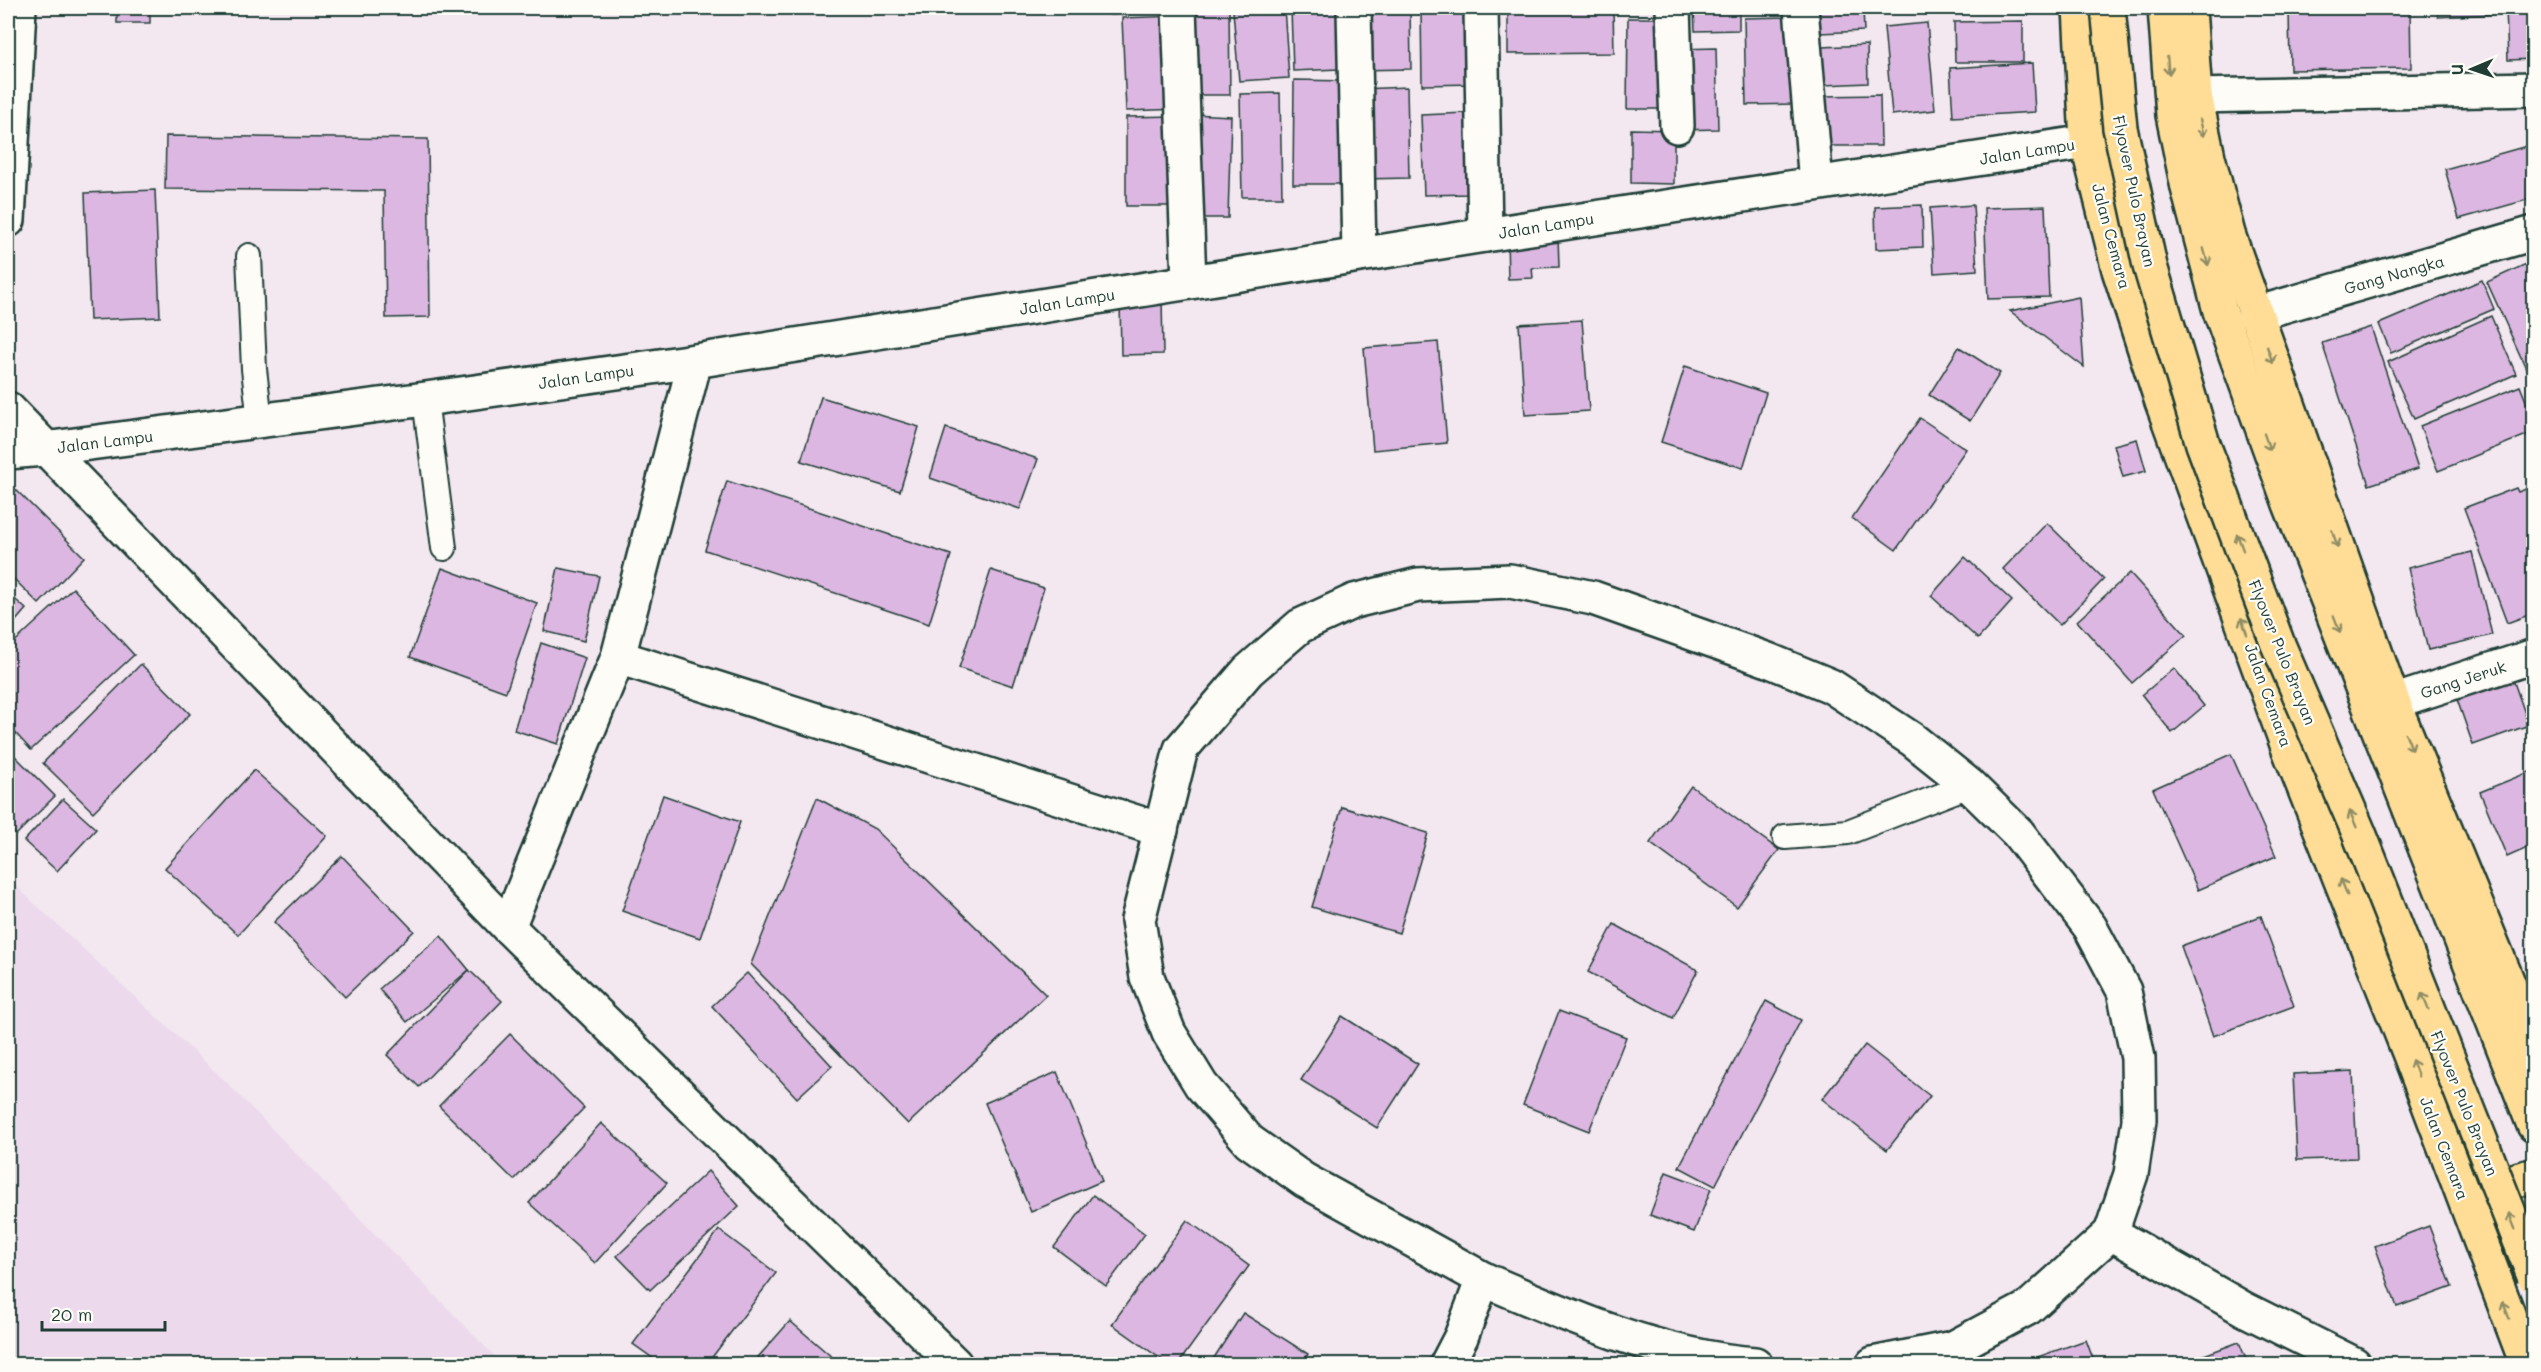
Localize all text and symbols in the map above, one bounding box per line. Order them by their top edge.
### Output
north arrow [2442,39,2502,99]
one-way arrow [2163,55,2174,75]
text: U [2446,64,2467,76]
street label: Flyover Pulo Brayan [2109,113,2161,269]
one-way arrow [2197,118,2208,137]
street label: Jalan Lampu [1978,133,2076,169]
street label: Jalan Cemara [2088,181,2136,291]
street label: Jalan Lampu [1497,207,1595,243]
one-way arrow [2200,247,2212,266]
street label: Gang Nangka [2341,250,2447,298]
street label: Jalan Lampu [1018,283,1116,319]
one-way arrow [2265,345,2276,364]
street label: Jalan Lampu [537,359,635,393]
street label: Jalan Lampu [56,425,154,457]
one-way arrow [2263,432,2274,450]
one-way arrow [2330,529,2341,548]
one-way arrow [2233,533,2244,552]
street label: Flyover Pulo Brayan [2244,576,2322,728]
one-way arrow [2332,614,2343,633]
one-way arrow [2238,617,2249,636]
street label: Jalan Cemara [2241,640,2297,750]
street label: Gang Jeruk [2417,655,2509,703]
one-way arrow [2404,732,2415,750]
one-way arrow [2347,811,2358,829]
one-way arrow [2338,878,2349,897]
one-way arrow [2419,992,2430,1010]
street label: Flyover Pulo Brayan [2426,1027,2504,1179]
one-way arrow [2409,1059,2420,1078]
street label: Jalan Cemara [2416,1093,2474,1203]
one-way arrow [2506,1212,2517,1231]
scale bar [42,1294,165,1332]
one-way arrow [2500,1301,2511,1320]
text: 20 m [51,1302,92,1326]

